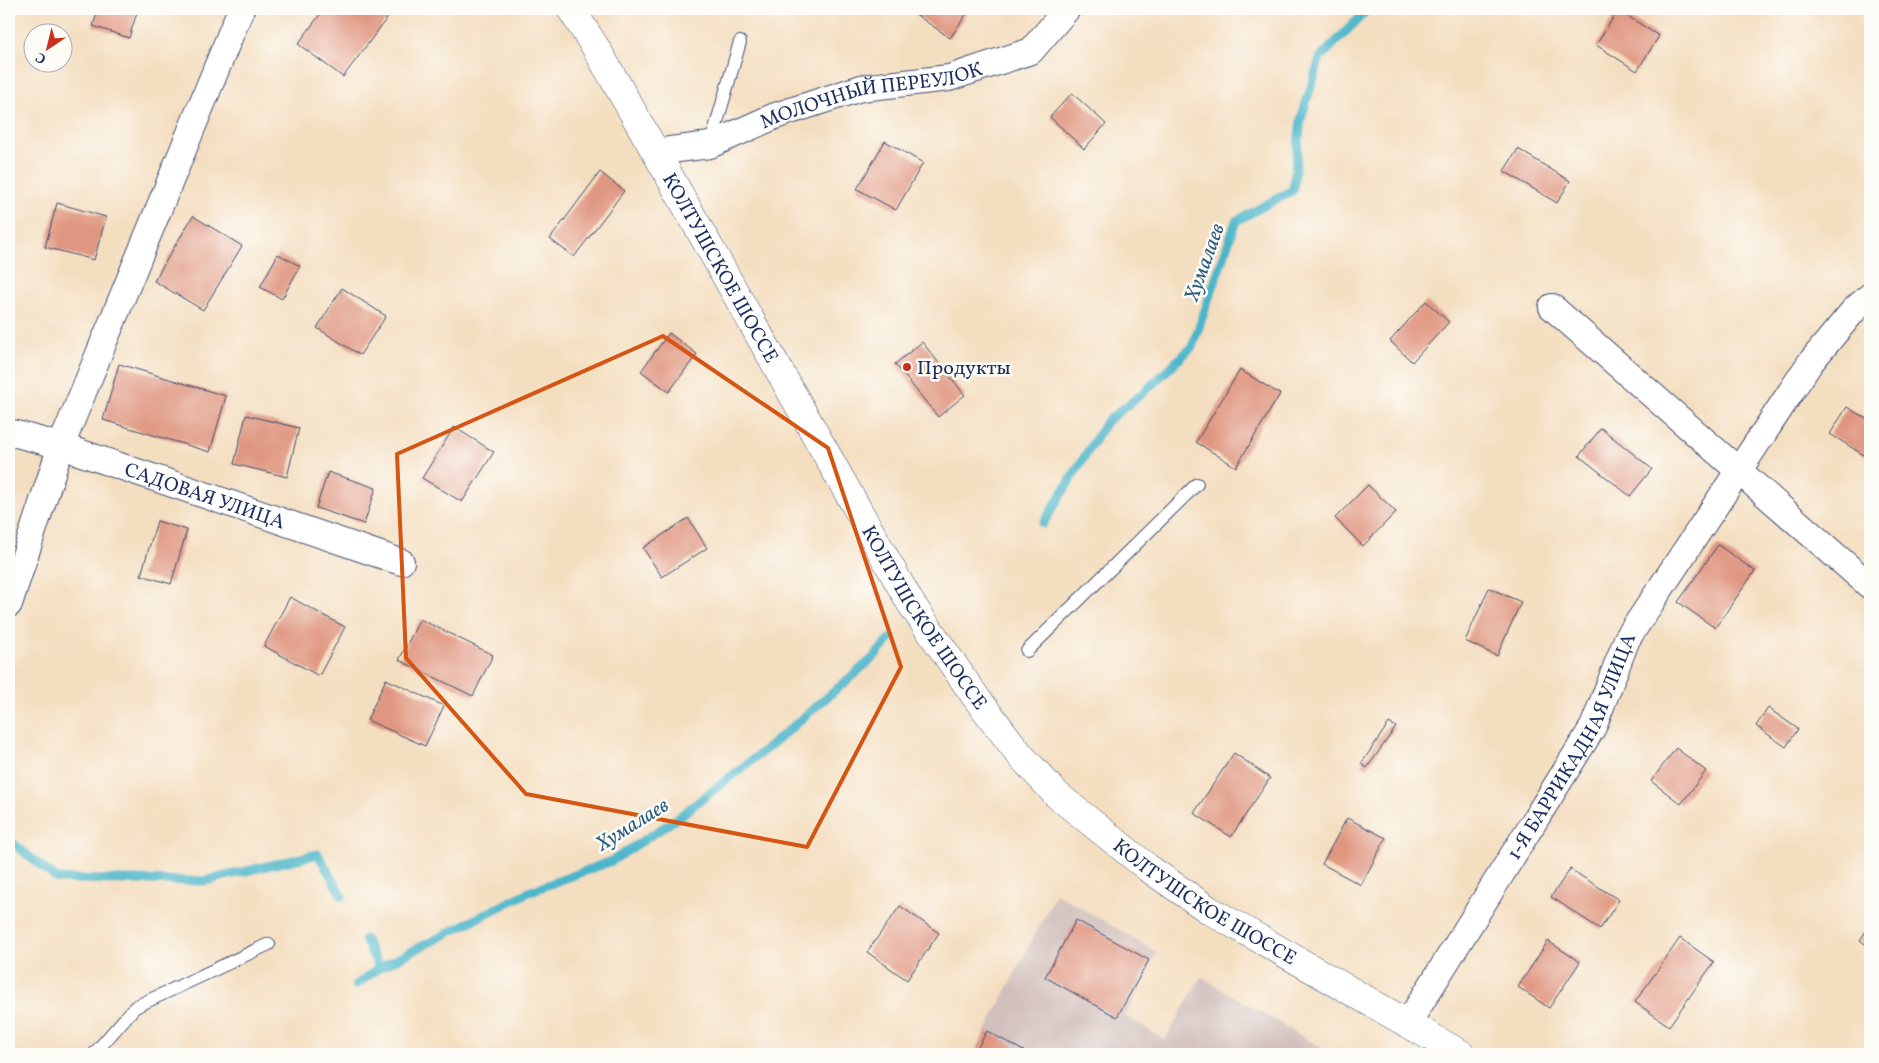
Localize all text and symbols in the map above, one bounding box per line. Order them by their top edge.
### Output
north arrow [22,22,72,72]
text: С [32,47,51,68]
street label: МОЛОЧНЫЙ ПЕРЕУЛОК [756,56,987,137]
street label: КОЛТУШСКОЕ ШОССЕ [654,168,784,369]
water label: Хумалаев [1178,219,1233,307]
place label: Продукты [917,355,1011,383]
marker: Продукты [901,361,913,373]
street label: САДОВАЯ УЛИЦА [120,457,288,537]
street label: КОЛТУШСКОЕ ШОССЕ [854,521,993,717]
street label: 1-Я БАРРИКАДНАЯ УЛИЦА [1501,629,1644,866]
water label: Хумалаев [590,791,675,860]
street label: КОЛТУШСКОЕ ШОССЕ [1106,833,1301,973]

